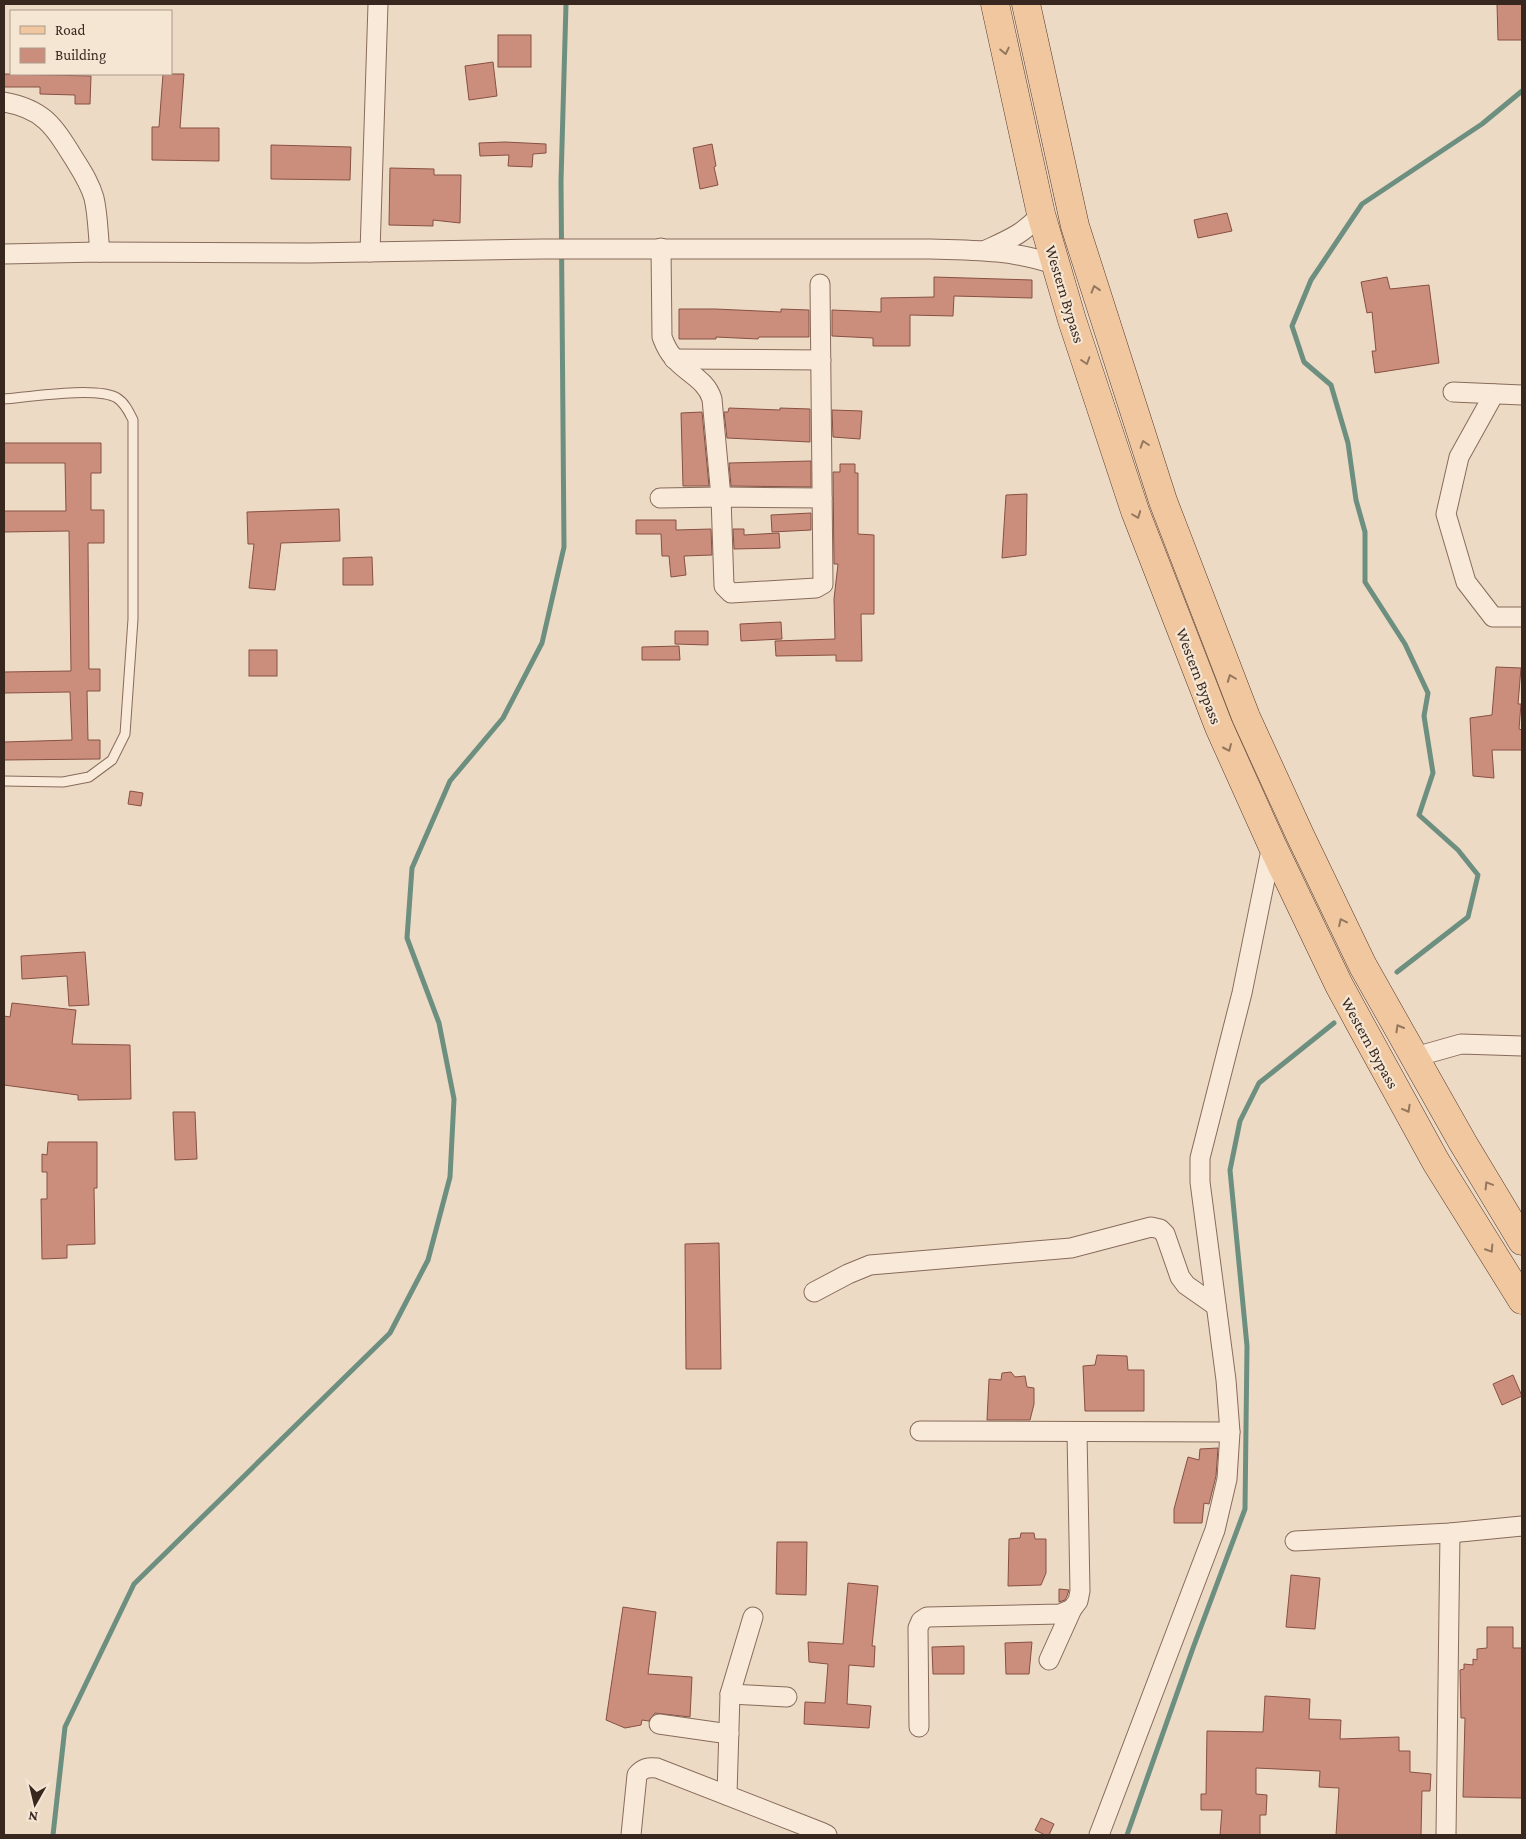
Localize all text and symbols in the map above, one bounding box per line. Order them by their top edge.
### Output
legend [10,10,172,75]
text: Road [55,22,86,38]
text: Building [55,47,106,64]
one-way arrow [999,47,1010,56]
street label: Western Bypass [1041,243,1088,345]
one-way arrow [1090,285,1100,294]
one-way arrow [1080,356,1090,364]
one-way arrow [1140,440,1150,448]
one-way arrow [1131,510,1141,519]
street label: Western Bypass [1172,626,1225,727]
one-way arrow [1227,674,1237,683]
one-way arrow [1222,743,1233,752]
one-way arrow [1338,918,1348,927]
street label: Western Bypass [1337,995,1402,1092]
one-way arrow [1395,1025,1405,1034]
one-way arrow [1400,1104,1410,1113]
one-way arrow [1485,1181,1495,1190]
one-way arrow [1483,1243,1493,1252]
north arrow [10,1779,60,1829]
text: N [27,1808,39,1825]

